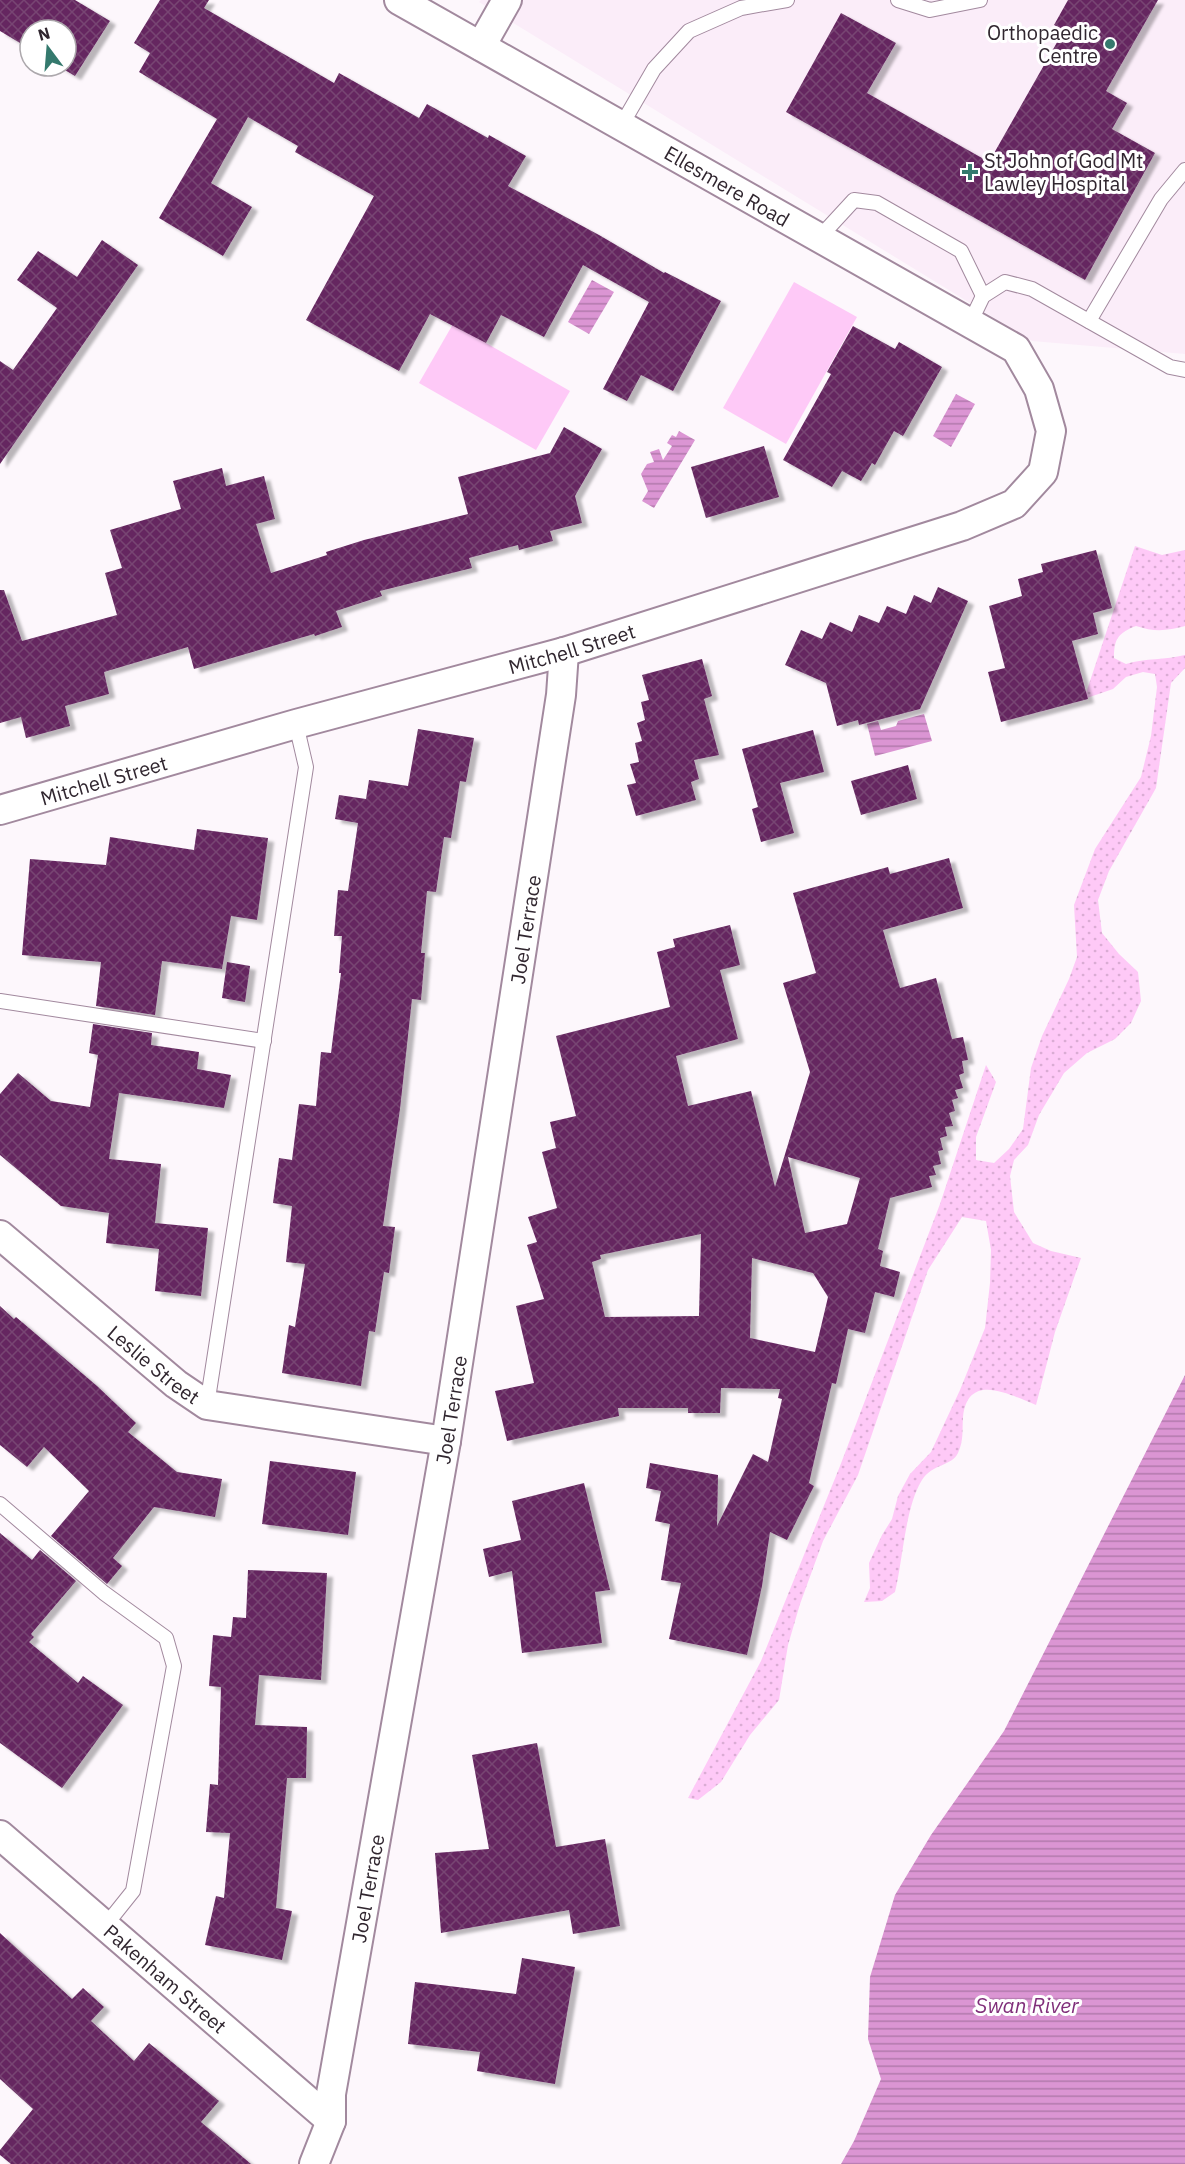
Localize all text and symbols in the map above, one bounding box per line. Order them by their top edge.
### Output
north arrow [18,18,78,78]
place label: Orthopaedic Centre [987,19,1098,69]
text: N [36,22,52,45]
marker: Orthopaedic Centre [1103,37,1117,51]
street label: Ellesmere Road [659,139,795,233]
place label: St John of God Mt Lawley Hospital [984,147,1143,197]
marker: St John of God Mt Lawley Hospital [961,163,979,181]
street label: Mitchell Street [505,617,638,680]
street label: Mitchell Street [37,749,170,811]
street label: Joel Terrace [503,873,547,986]
street label: Leslie Street [102,1319,205,1410]
street label: Joel Terrace [429,1353,473,1466]
street label: Joel Terrace [344,1832,390,1945]
street label: Pakenham Street [98,1918,233,2039]
water label: Swan River [975,1991,1080,2019]

